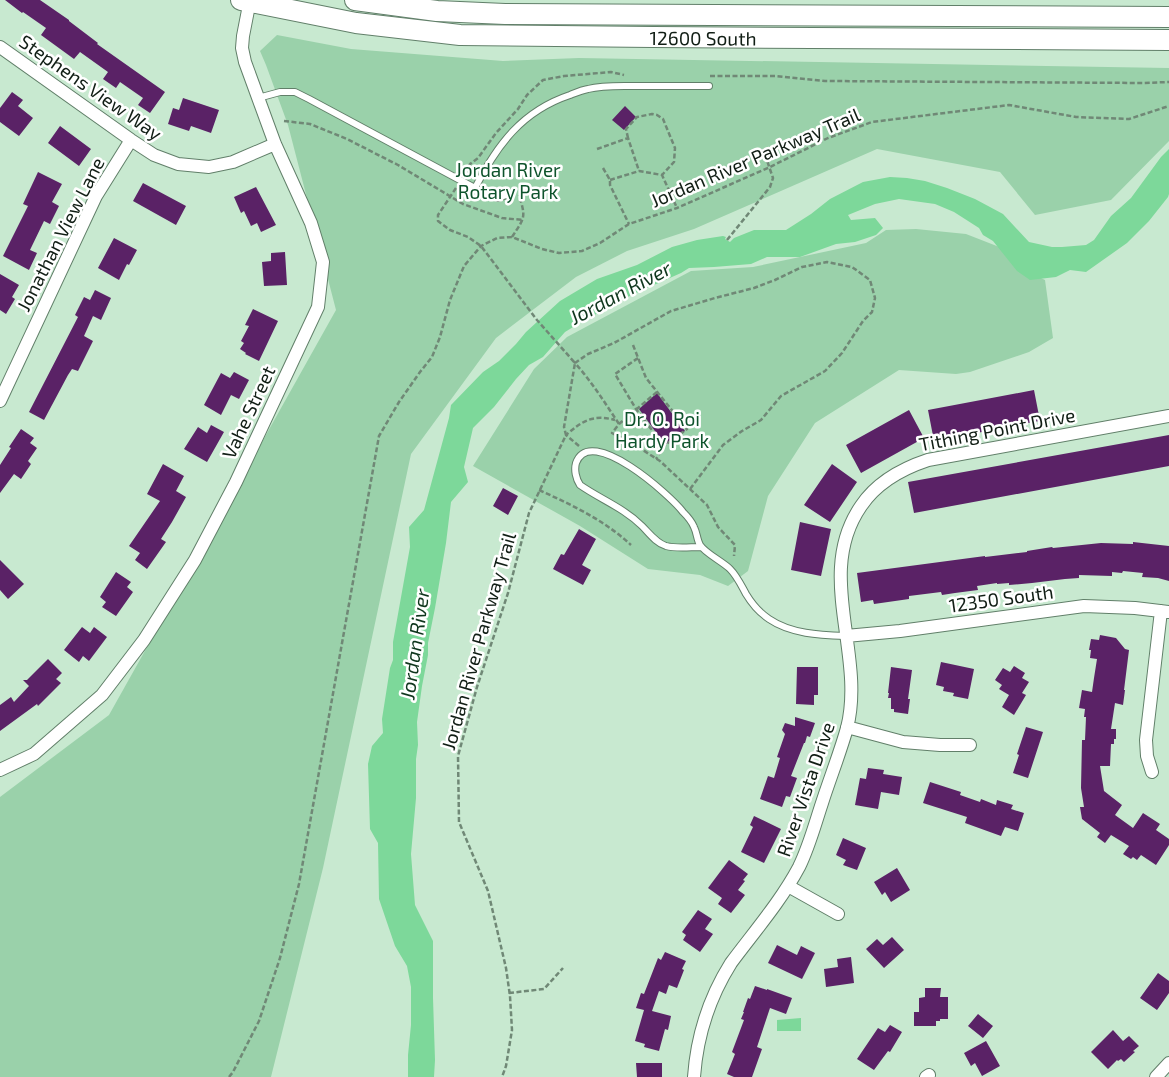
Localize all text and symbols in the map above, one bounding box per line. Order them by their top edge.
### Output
street label: 12600 South [649,25,757,49]
street label: Stephens View Way [15,29,167,145]
street label: Jordan River Parkway Trail [647,102,864,212]
street label: Jonathan View Lane [11,153,109,315]
park label: Jordan River Rotary Park [455,158,561,203]
water label: Jordan River [564,255,676,329]
street label: Vahe Street [216,362,280,462]
street label: Tithing Point Drive [917,403,1077,455]
park label: Dr. O. Roi Hardy Park [615,407,709,452]
street label: Jordan River Parkway Trail [436,529,520,752]
street label: 12350 South [947,579,1055,617]
water label: Jordan River [394,586,434,702]
street label: River Vista Drive [771,719,839,859]

